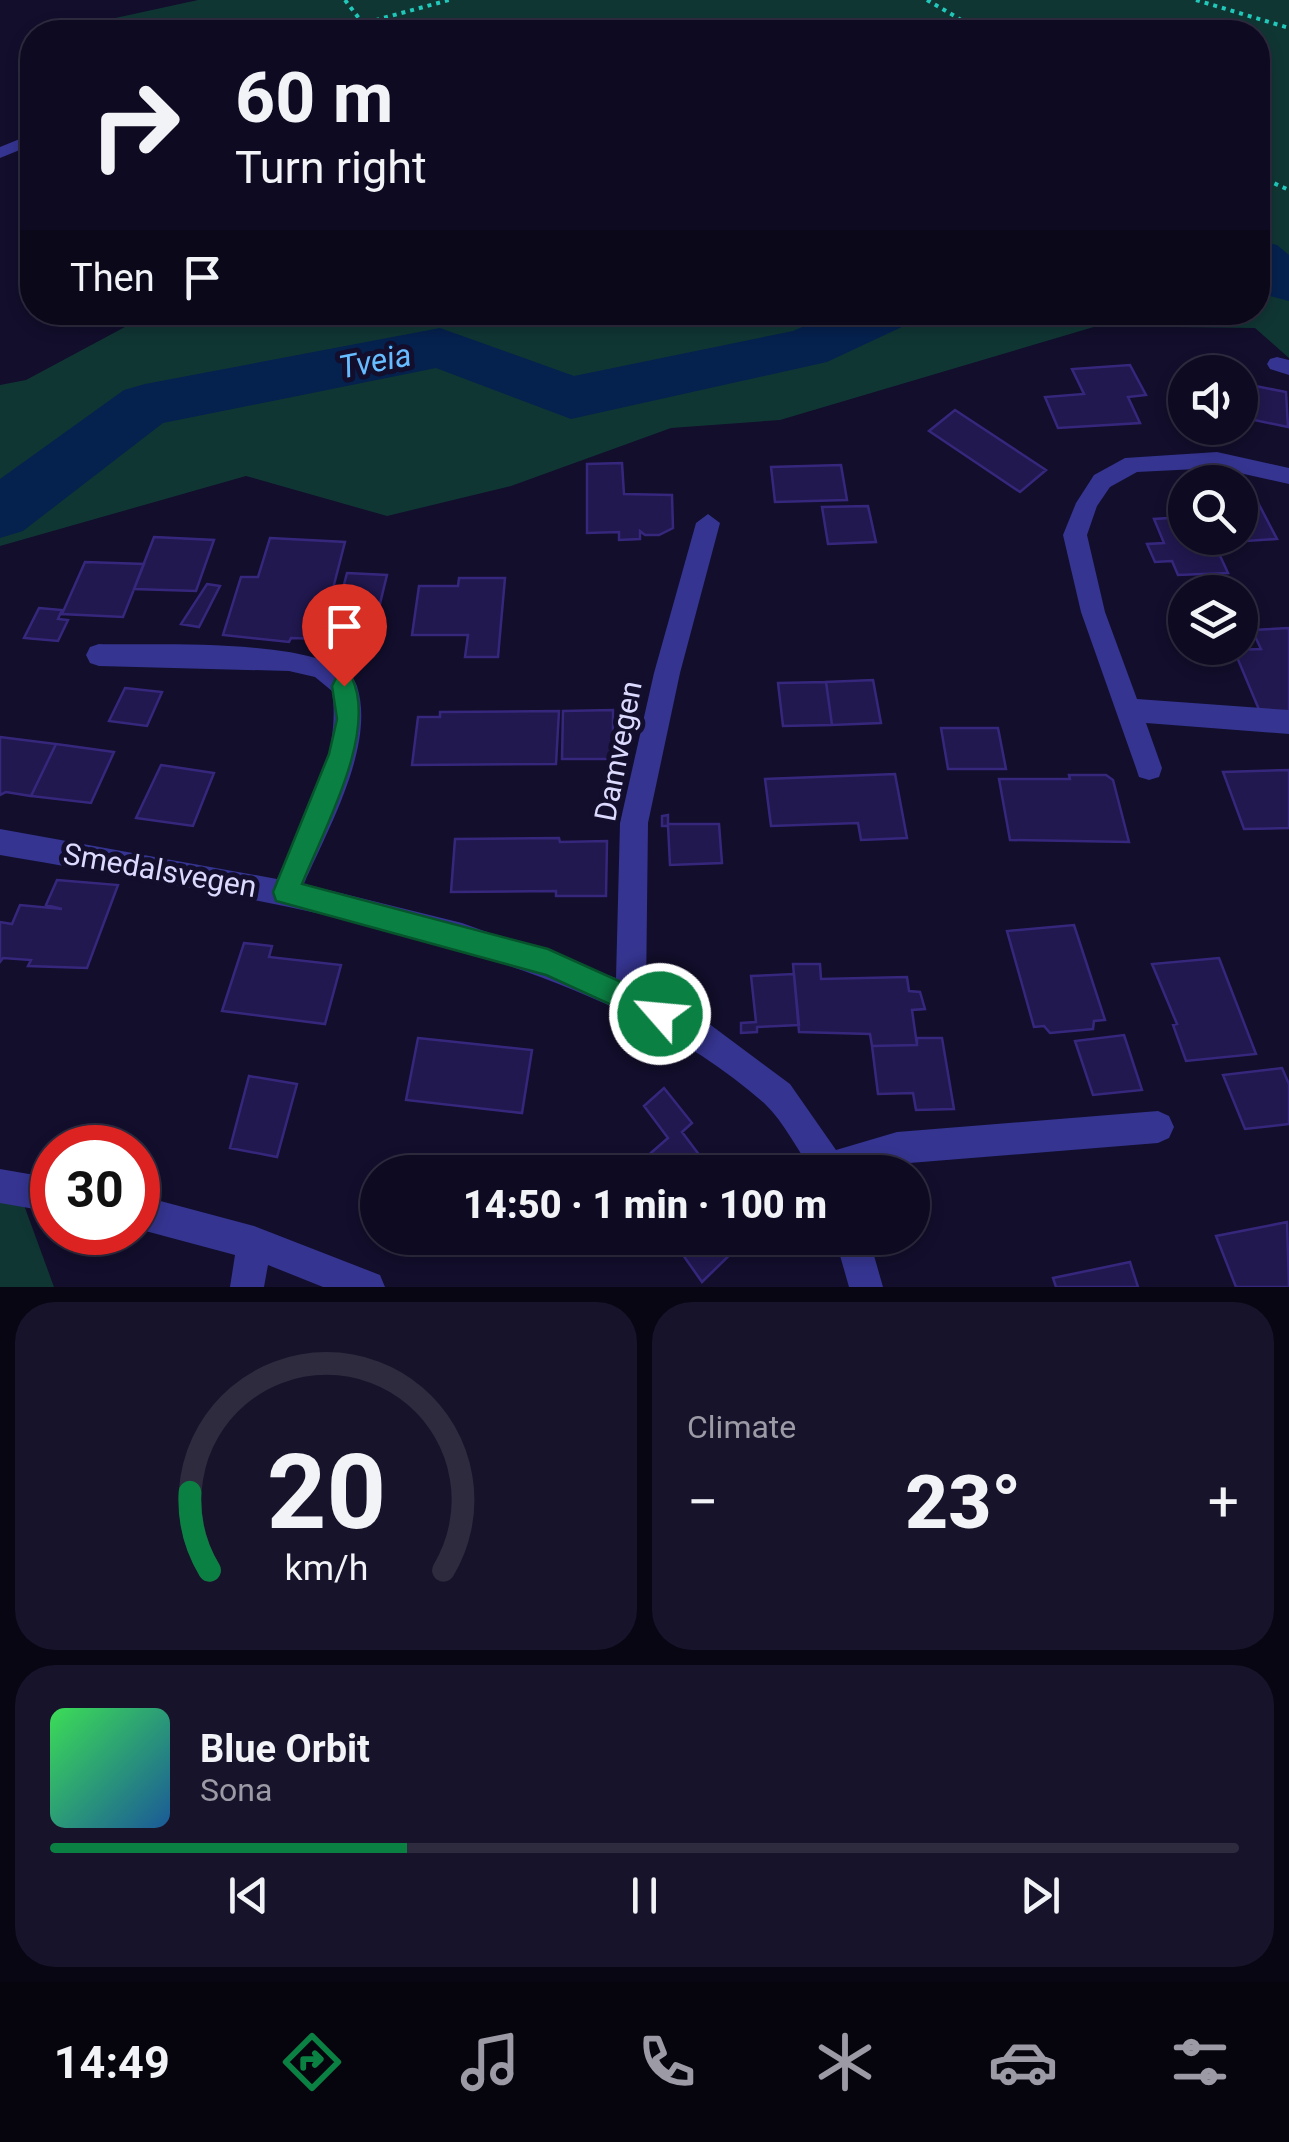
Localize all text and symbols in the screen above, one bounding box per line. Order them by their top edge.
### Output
text: 60 m [235,57,393,139]
icon: right [70,60,200,190]
text: Turn right [235,141,427,194]
icon: arrive [175,250,230,305]
text: Then [70,256,155,300]
water label: Tveia [335,335,415,387]
map controls [1168,355,1258,665]
button: sound [1168,355,1258,445]
button: search [1168,465,1258,555]
button: layers [1168,575,1258,665]
pin [302,584,387,687]
icon: arrive [317,599,372,654]
street label: Damvegen [587,678,649,824]
street label: Smedalsvegen [61,836,259,904]
position arrow [608,962,712,1066]
speed limit sign: 30 [30,1125,160,1255]
text: 14:50 · 1 min · 100 m [463,1183,827,1227]
text: Climate [687,1408,796,1446]
text: 20 [266,1432,386,1553]
text: 23° [905,1458,1021,1546]
text: − [687,1470,718,1534]
text: + [1208,1470,1239,1534]
text: km/h [284,1547,368,1589]
text: Blue Orbit [200,1727,370,1771]
text: Sona [200,1771,272,1809]
icon: previous [221,1868,276,1923]
icon: pause [617,1868,672,1923]
icon: next [1013,1868,1068,1923]
icon: directions [277,2027,347,2097]
icon: music [455,2027,525,2097]
icon: phone [632,2027,702,2097]
icon: climate [810,2027,880,2097]
icon: car [988,2027,1058,2097]
icon: filters [1165,2027,1235,2097]
text: 14:49 [54,2036,170,2089]

